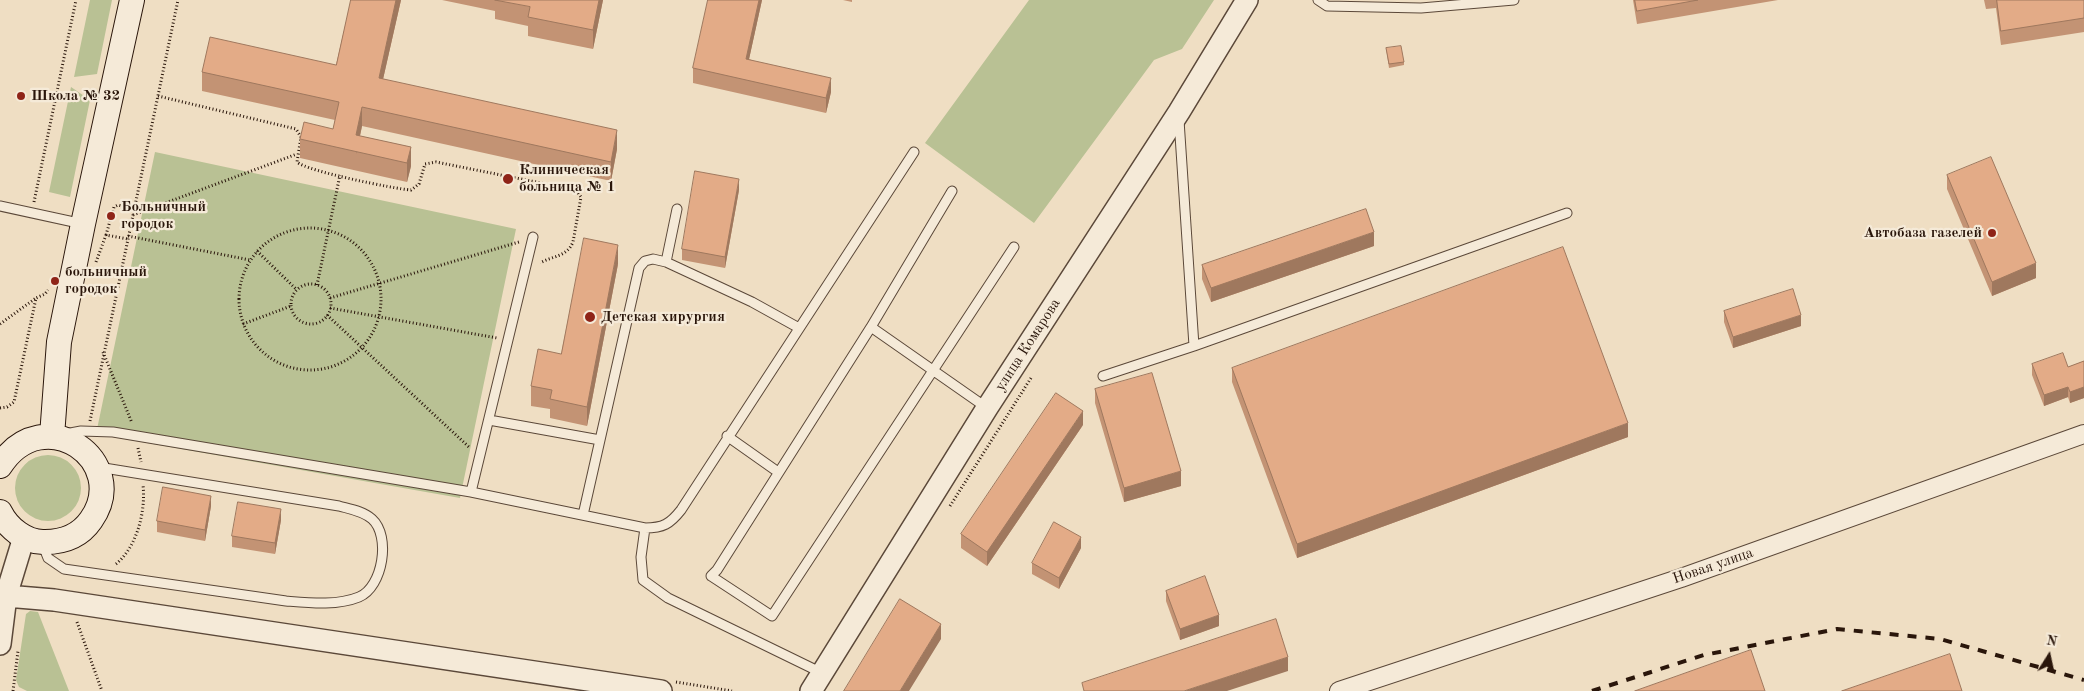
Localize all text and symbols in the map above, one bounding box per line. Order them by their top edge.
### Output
place label: Школа № 32 [31,87,120,105]
marker: Школа № 32 [15,90,27,102]
place label: Клиническая больница № 1 [519,161,615,196]
marker: Клиническая больница № 1 [501,172,515,186]
place label: Больничный городок [121,198,206,233]
marker: Больничный городок [105,210,117,222]
place label: Автобаза газелей [1863,224,1982,242]
marker: Автобаза газелей [1986,227,1998,239]
place label: больничный городок [65,263,147,298]
marker: больничный городок [49,275,61,287]
street label: улица Комарова [991,295,1065,395]
place label: Детская хирургия [601,308,725,326]
marker: Детская хирургия [583,310,597,324]
street label: Новая улица [1670,544,1756,588]
north arrow [2024,631,2074,681]
text: N [2045,633,2058,649]

